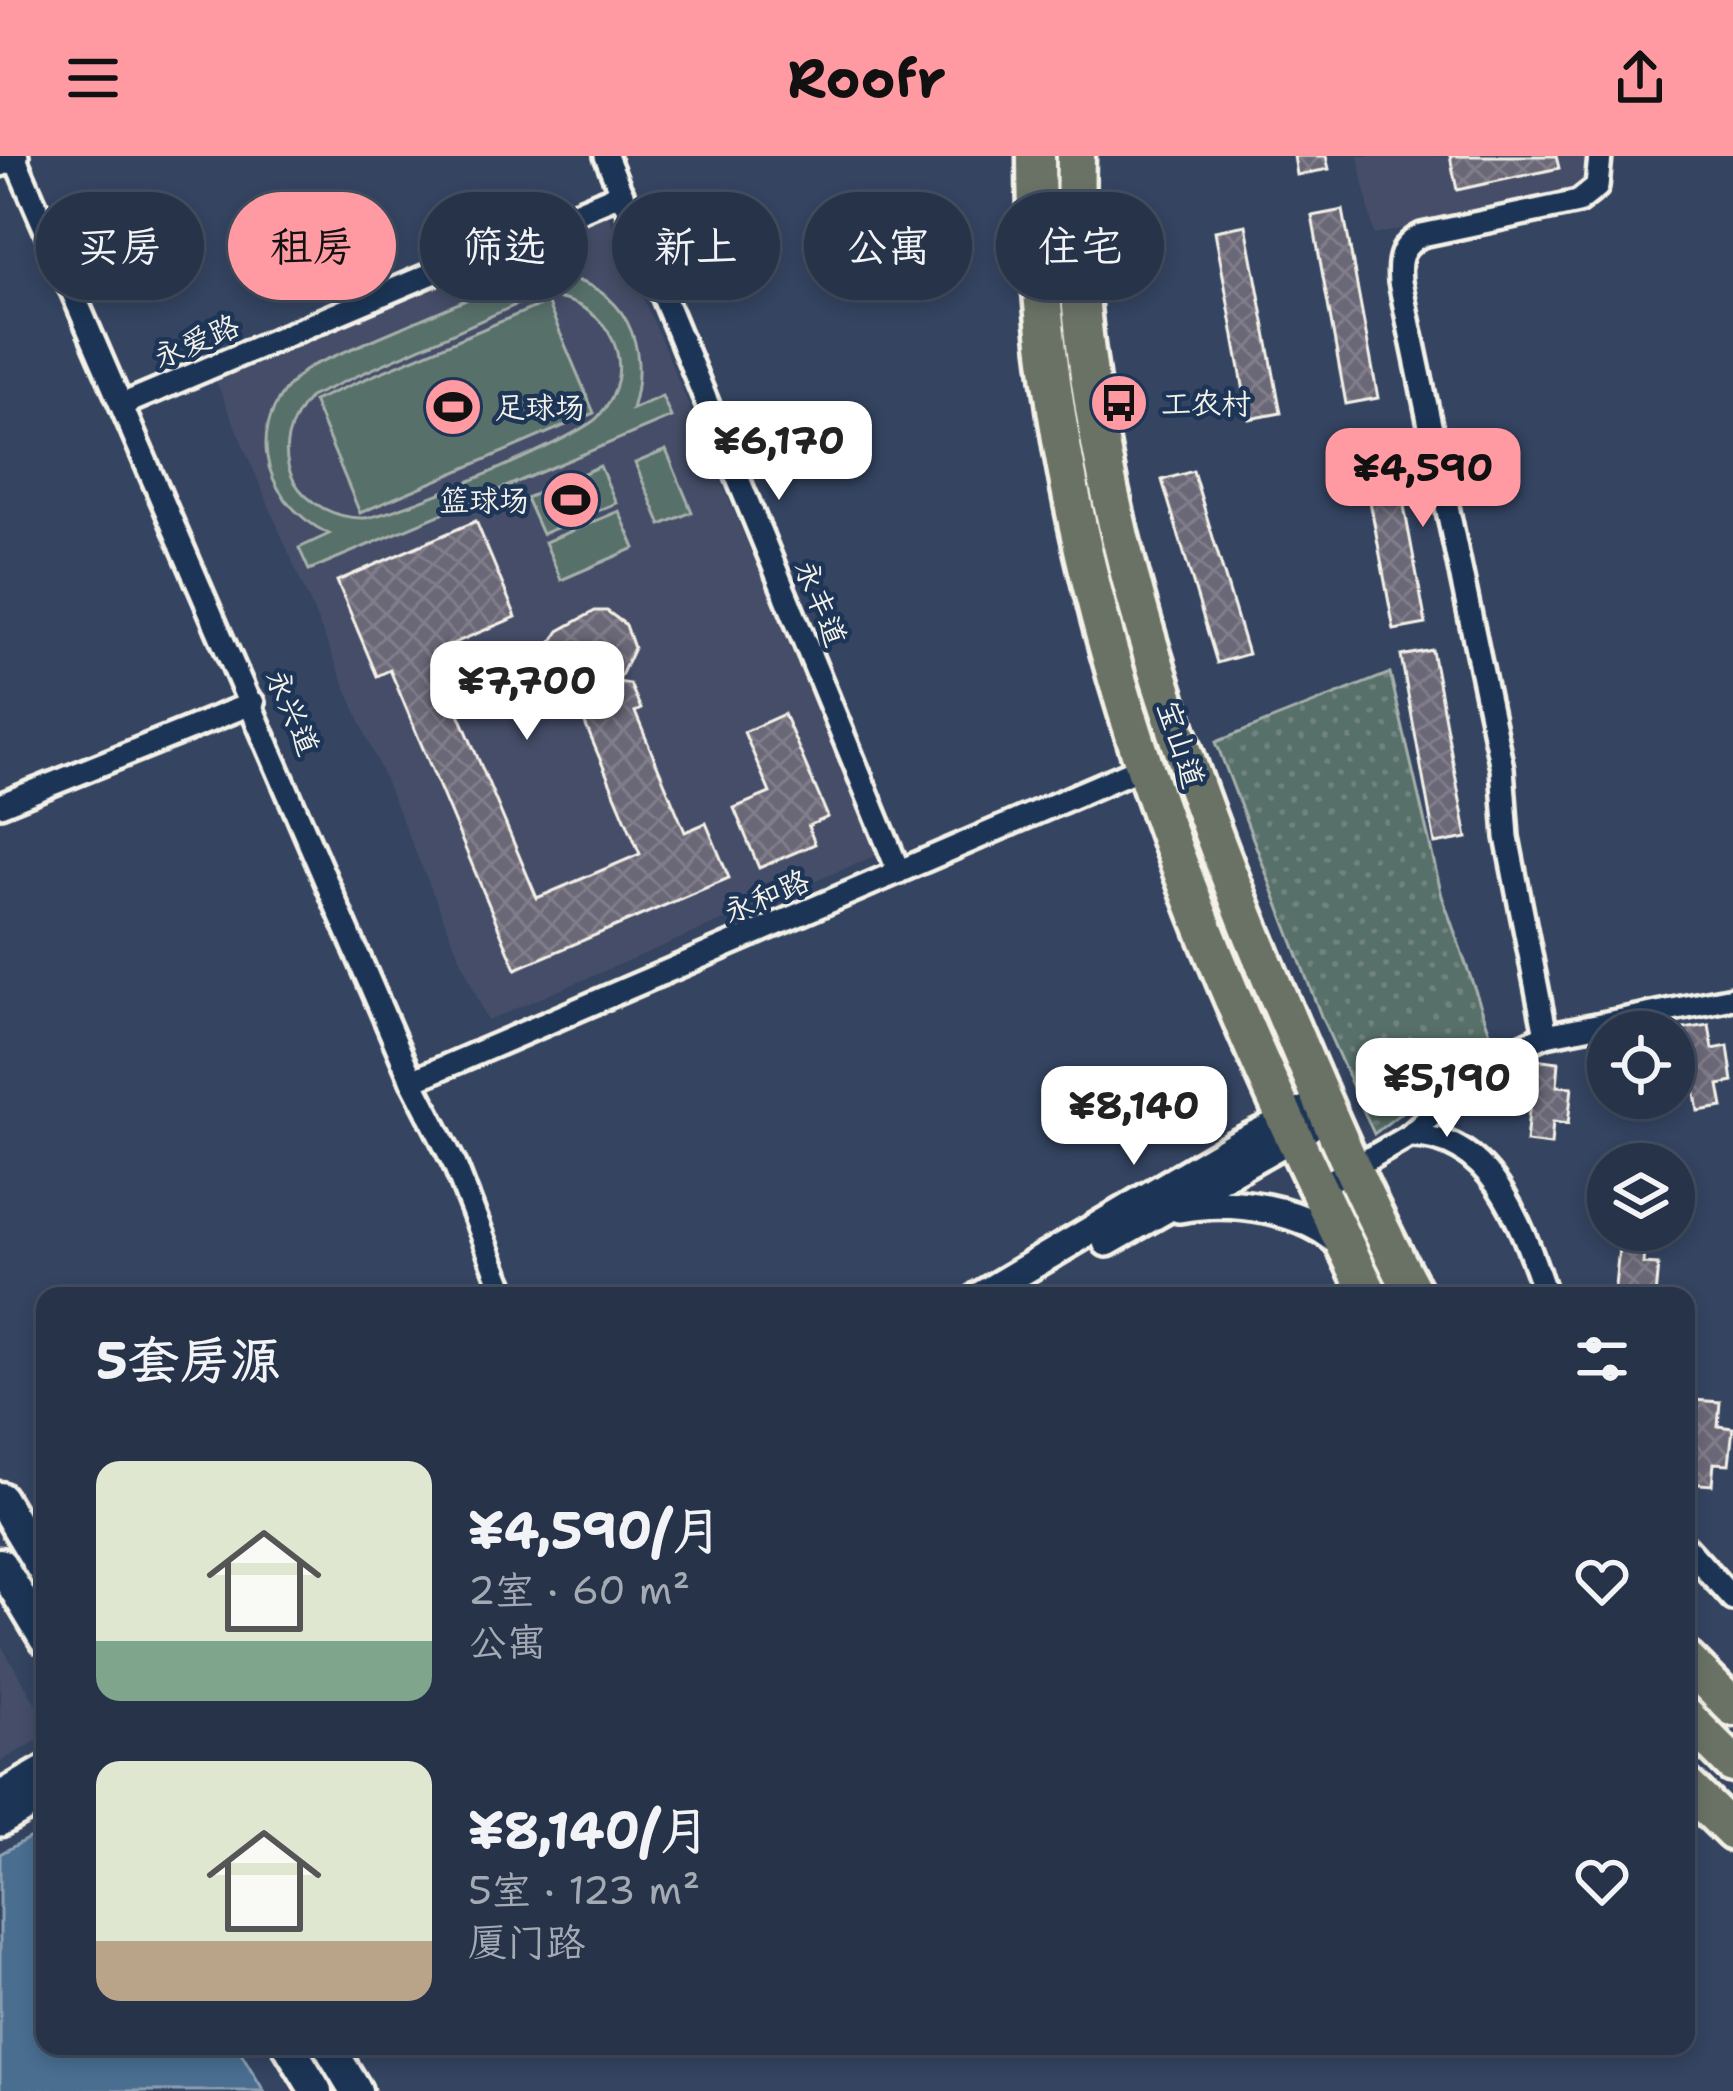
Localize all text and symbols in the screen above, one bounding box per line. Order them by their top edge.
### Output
text: Roofr [787,42,946,114]
icon: menu [60,45,126,111]
icon: share [1607,45,1673,111]
chip: 买房 [36,192,204,300]
chip: 租房 [228,192,396,300]
chip: 筛选 [420,192,588,300]
chip: 新上 [612,192,780,300]
chip: 公寓 [804,192,972,300]
chip: 住宅 [996,192,1164,300]
street label: 永爱路 [147,305,245,377]
bus stop icon: 工农村 [1088,372,1150,434]
sports icon: 足球场 [422,376,484,438]
place label: 工农村 [1161,383,1251,424]
place label: 足球场 [495,387,585,428]
pin: ¥6,170 [681,401,877,503]
text: ¥6,170 [713,414,845,466]
pin: ¥4,590 [1325,428,1521,530]
text: ¥4,590 [1352,441,1494,493]
sports icon: 篮球场 [540,469,602,531]
place label: 篮球场 [439,480,529,521]
street label: 永丰道 [785,554,857,652]
pin: ¥7,700 [429,641,625,743]
text: ¥7,700 [457,654,597,706]
street label: 永兴道 [257,663,329,761]
street label: 宝山道 [1148,695,1214,793]
street label: 永和路 [717,860,815,932]
map controls [1587,1011,1695,1251]
button: locate [1587,1011,1695,1119]
pin: ¥5,190 [1349,1038,1545,1140]
text: ¥5,190 [1383,1051,1511,1103]
pin: ¥8,140 [1036,1066,1232,1168]
text: ¥8,140 [1068,1079,1200,1131]
button: layers [1587,1143,1695,1251]
text: 5套房源 [96,1326,281,1394]
icon: filters [1569,1326,1635,1392]
text: ¥4,590/月 [468,1496,723,1564]
icon: home [192,1509,336,1653]
icon: heart [1569,1548,1635,1614]
text: 2室 · 60 m² [468,1564,690,1616]
text: 公寓 [468,1616,546,1668]
text: ¥8,140/月 [468,1796,710,1864]
icon: home [192,1809,336,1953]
icon: heart [1569,1848,1635,1914]
text: 5室 · 123 m² [468,1864,700,1916]
text: 厦门路 [468,1916,585,1968]

